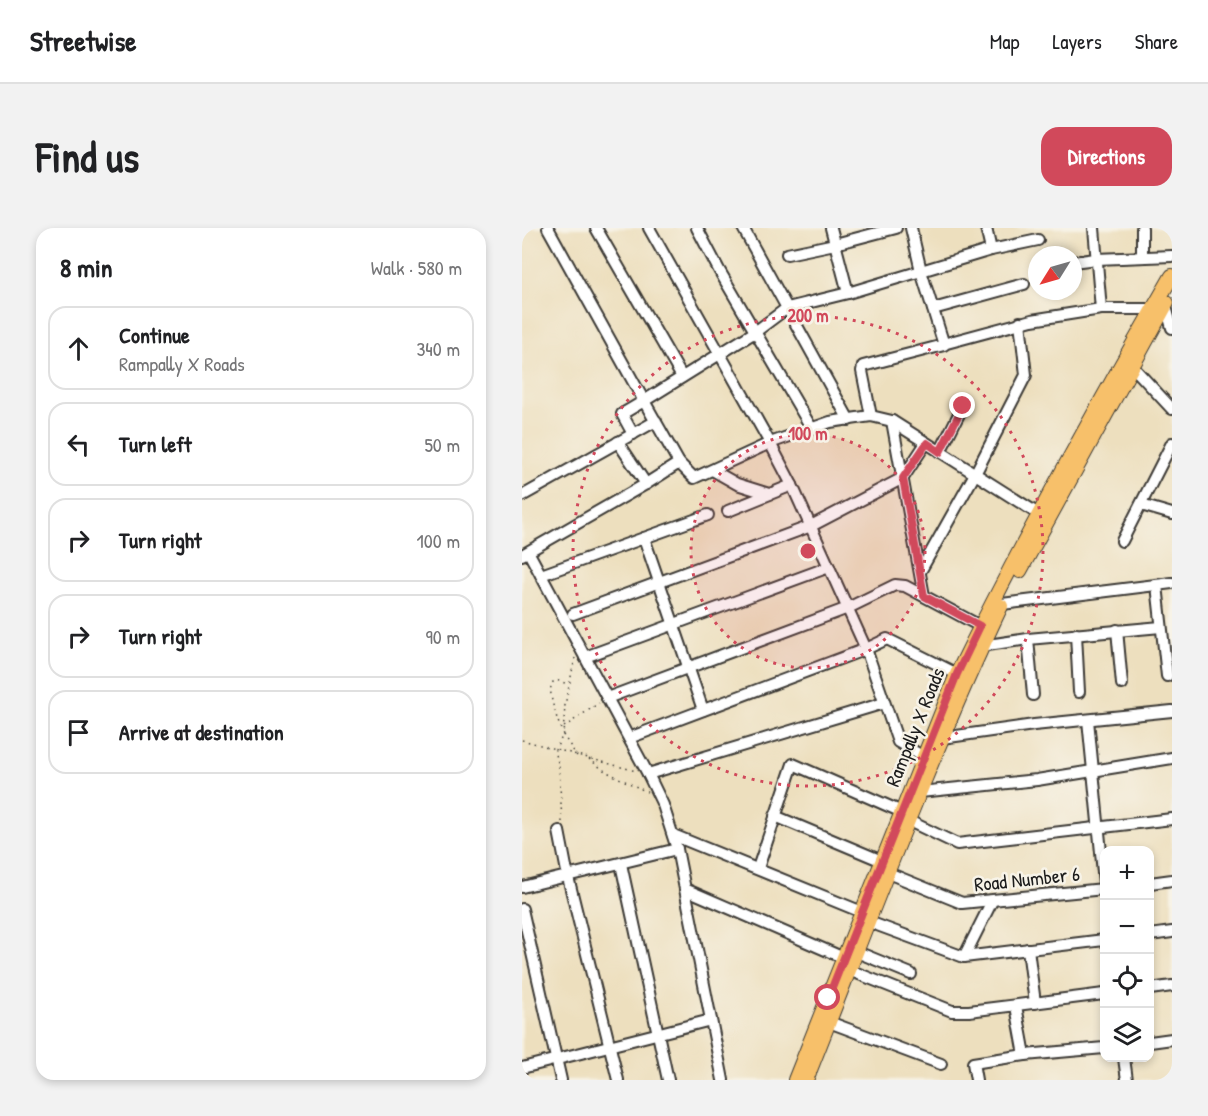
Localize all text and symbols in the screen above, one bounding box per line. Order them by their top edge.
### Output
text: Streetwise [30,22,136,60]
text: Map [990,27,1019,56]
text: Layers [1052,27,1102,56]
text: Share [1135,27,1178,56]
button: Directions [1041,127,1172,186]
text: Find us [36,128,139,185]
north arrow [1028,246,1082,300]
text: 8 min [60,250,113,285]
text: Walk · 580 m [371,254,462,281]
text: 200 m [788,303,828,328]
text: Continue [119,320,190,350]
icon: ahead [62,332,95,365]
text: 340 m [416,335,460,362]
text: Rampally X Roads [119,350,245,377]
route end [949,392,975,418]
text: 100 m [788,421,828,446]
icon: left [62,428,95,461]
text: Turn left [119,429,192,459]
text: 50 m [424,431,460,458]
icon: right [62,524,95,557]
text: Turn right [119,525,202,555]
text: 100 m [417,527,460,554]
centre of rings [798,541,818,561]
icon: right [62,620,95,653]
text: Turn right [119,621,202,651]
text: 90 m [426,623,460,650]
street label: Rampally X Roads [878,663,951,790]
icon: arrive [62,716,95,749]
text: Arrive at destination [119,717,284,747]
map controls [1100,846,1154,1062]
button: + [1100,846,1154,900]
street label: Road Number 6 [973,860,1081,897]
button: − [1100,900,1154,954]
button: locate [1100,954,1154,1008]
route start [814,984,840,1010]
button: layers [1100,1008,1154,1062]

